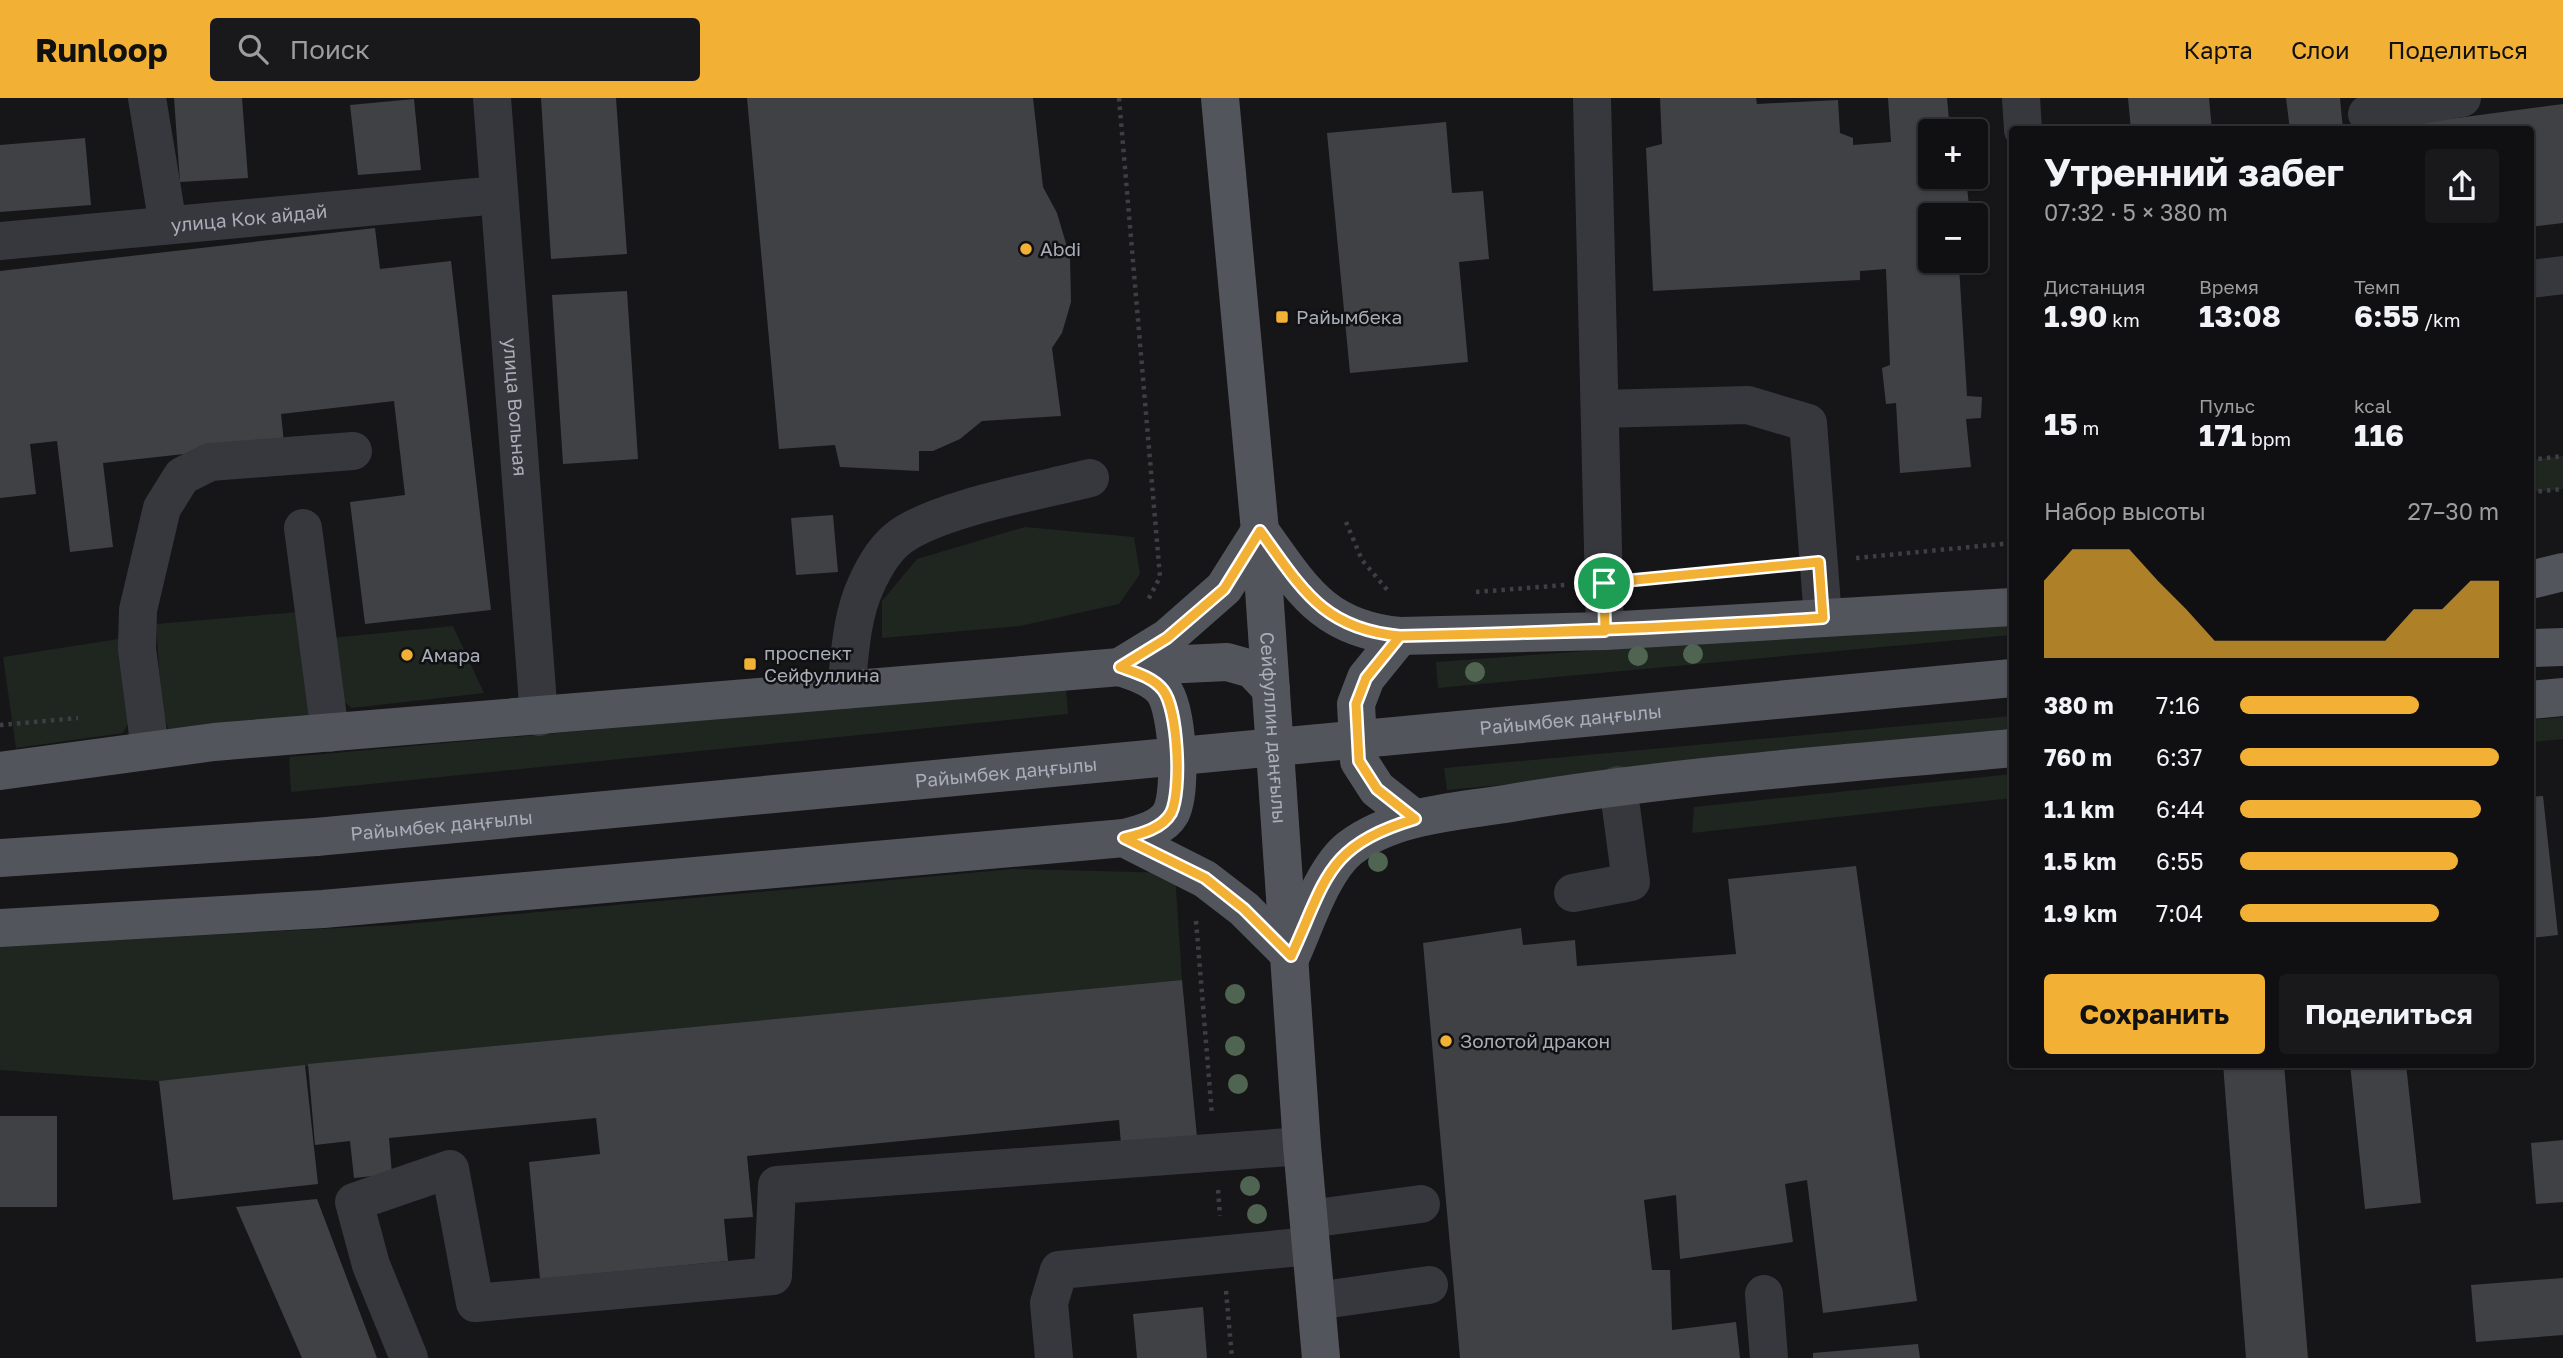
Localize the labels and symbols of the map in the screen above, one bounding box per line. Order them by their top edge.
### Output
street label: улица Кок айдай [170,199,328,236]
place label: Abdi [1040,237,1081,260]
marker: Abdi [1018,241,1034,257]
place label: Райымбека [1296,305,1402,328]
marker: Райымбека [1274,309,1290,325]
street label: улица Вольная [499,337,533,477]
pin [1574,553,1634,613]
street label: Сейфуллин даңғылы [1256,631,1292,824]
place label: проспект Сейфуллина [764,641,880,686]
place label: Амара [421,643,481,666]
marker: Амара [399,647,415,663]
marker: проспект Сейфуллина [742,656,758,672]
street label: Райымбек даңғылы [1478,699,1663,739]
street label: Райымбек даңғылы [914,752,1098,792]
street label: Райымбек даңғылы [349,805,534,845]
place label: Золотой дракон [1460,1029,1610,1052]
marker: Золотой дракон [1438,1033,1454,1049]

